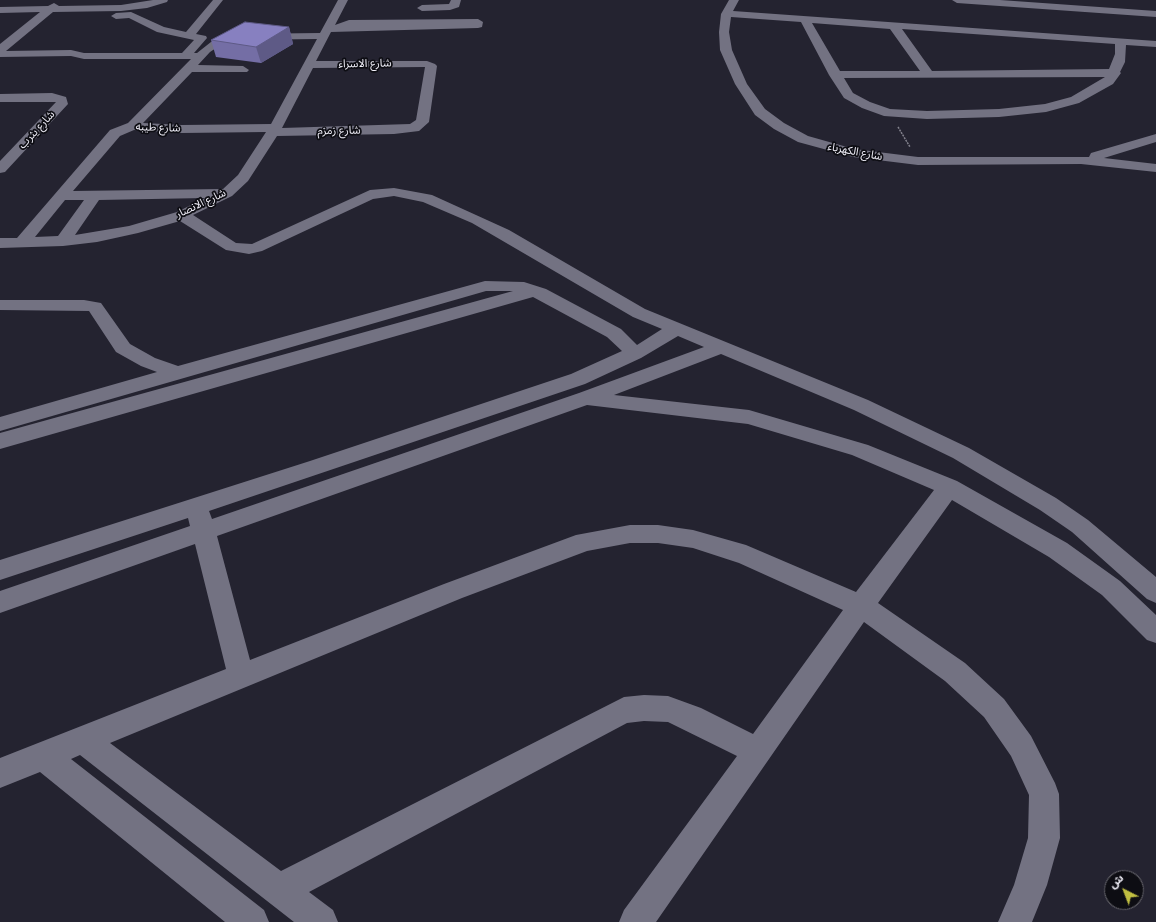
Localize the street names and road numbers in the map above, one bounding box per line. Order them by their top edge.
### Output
street label: شارع الاسراء [338,57,392,71]
street label: شارع يثرب [16,108,58,152]
street label: شارع طيبه [135,121,181,135]
street label: شارع زمزم [317,124,361,138]
street label: شارع الكهرباء [826,140,884,164]
street label: شارع الانصار [174,187,228,221]

